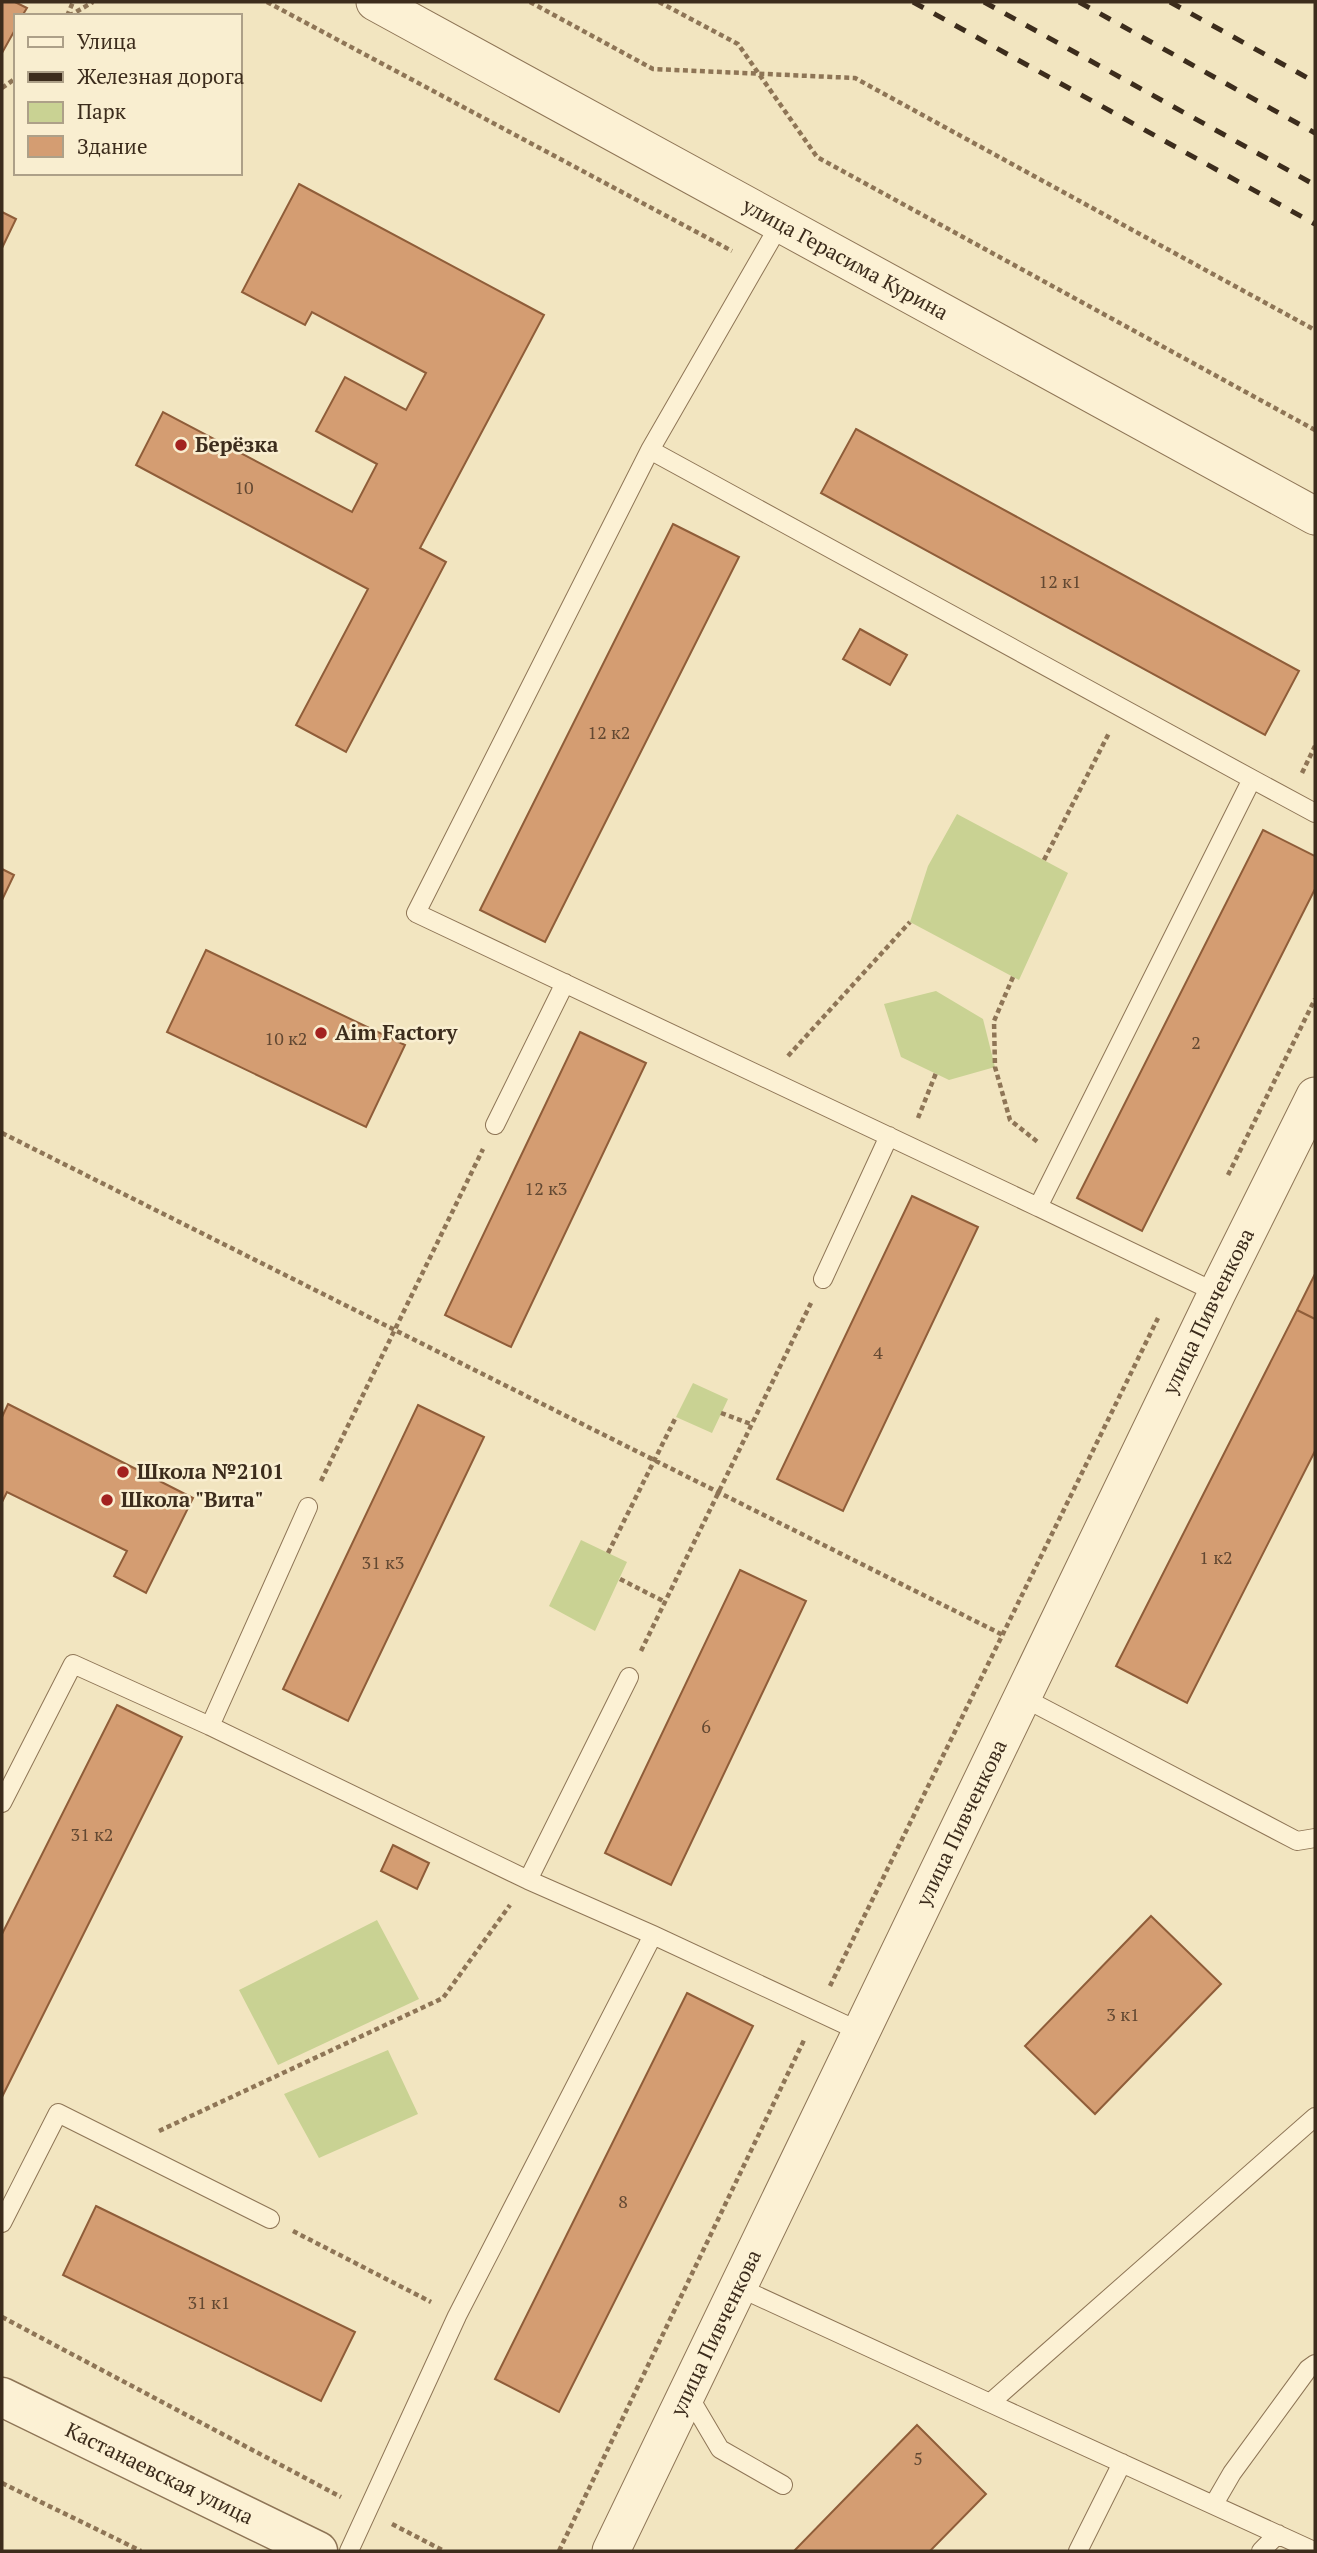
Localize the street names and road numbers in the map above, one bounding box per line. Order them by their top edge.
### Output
street label: улица Герасима Курина [737,190,954,326]
street label: улица Пивченкова [1155,1223,1260,1400]
street label: улица Пивченкова [908,1734,1013,1911]
street label: улица Пивченкова [663,2244,767,2421]
street label: Кастанаевская улица [61,2415,259,2531]

